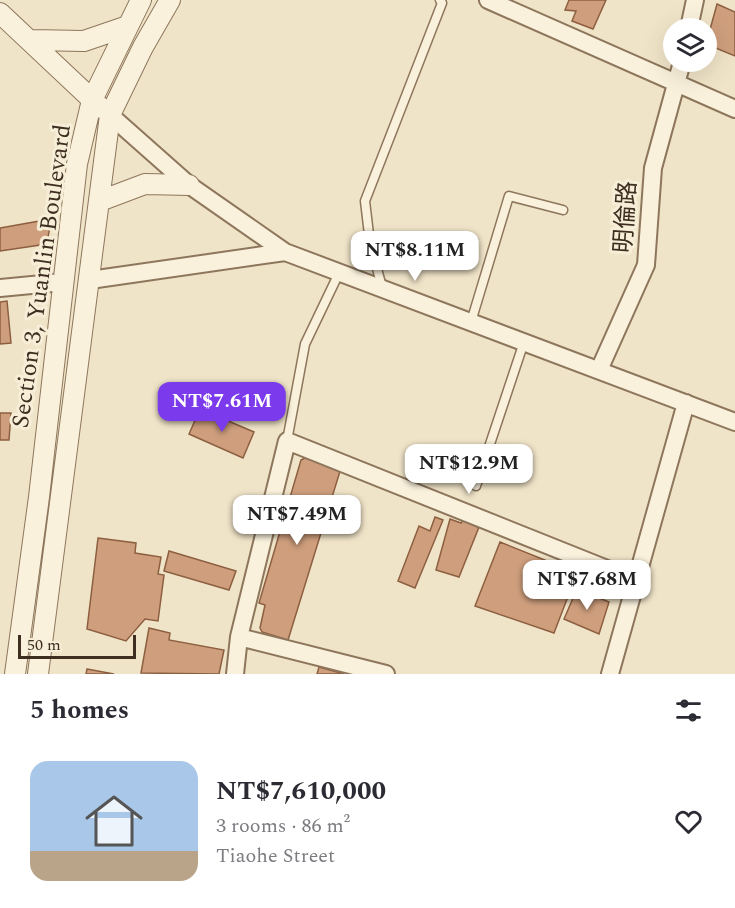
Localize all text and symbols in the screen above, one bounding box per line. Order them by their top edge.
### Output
map controls [663,18,717,72]
button: layers [663,18,717,72]
street label: Section 3, Yuanlin Boulevard [3,122,81,430]
street label: 明倫路 [606,180,646,254]
pin: NT$8.11M [353,231,477,282]
text: NT$8.11M [365,235,465,265]
pin: NT$7.61M [160,382,284,433]
text: NT$7.61M [172,386,272,416]
pin: NT$12.9M [407,444,531,495]
text: NT$12.9M [419,448,519,478]
pin: NT$7.49M [235,495,359,546]
text: NT$7.49M [247,499,347,529]
pin: NT$7.68M [525,560,649,611]
text: NT$7.68M [537,564,637,594]
scale bar [18,632,136,660]
text: 50 m [27,633,61,657]
text: 5 homes [30,690,129,730]
icon: filters [672,694,705,727]
text: NT$7,610,000 [216,771,386,811]
icon: home [78,785,150,857]
icon: heart [672,805,705,838]
text: 3 rooms · 86 m² [216,811,350,841]
text: Tiaohe Street [216,841,335,871]

